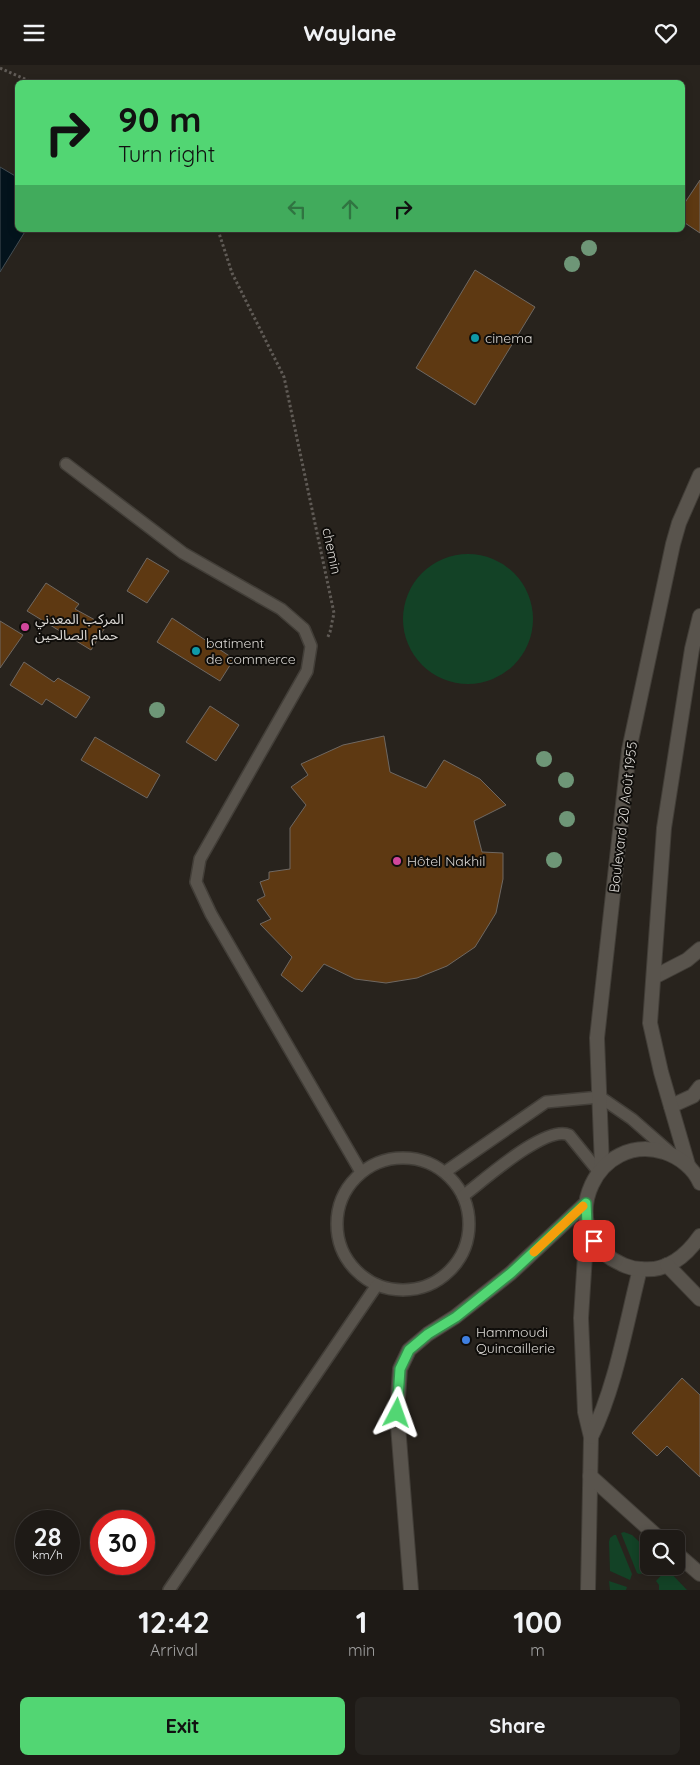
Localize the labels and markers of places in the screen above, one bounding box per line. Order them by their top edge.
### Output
place label: cinema [485,329,533,347]
marker: cinema [469,332,481,344]
place label: المركب المعدني حمام الصالحين [35,610,124,646]
marker: المركب المعدني حمام الصالحين [19,621,31,633]
place label: batiment de commerce [206,634,296,668]
marker: batiment de commerce [190,645,202,657]
place label: Hôtel Nakhil [407,852,485,870]
marker: Hôtel Nakhil [391,855,403,867]
pin [573,1220,615,1262]
place label: Hammoudi Quincaillerie [476,1323,555,1357]
marker: Hammoudi Quincaillerie [460,1334,472,1346]

